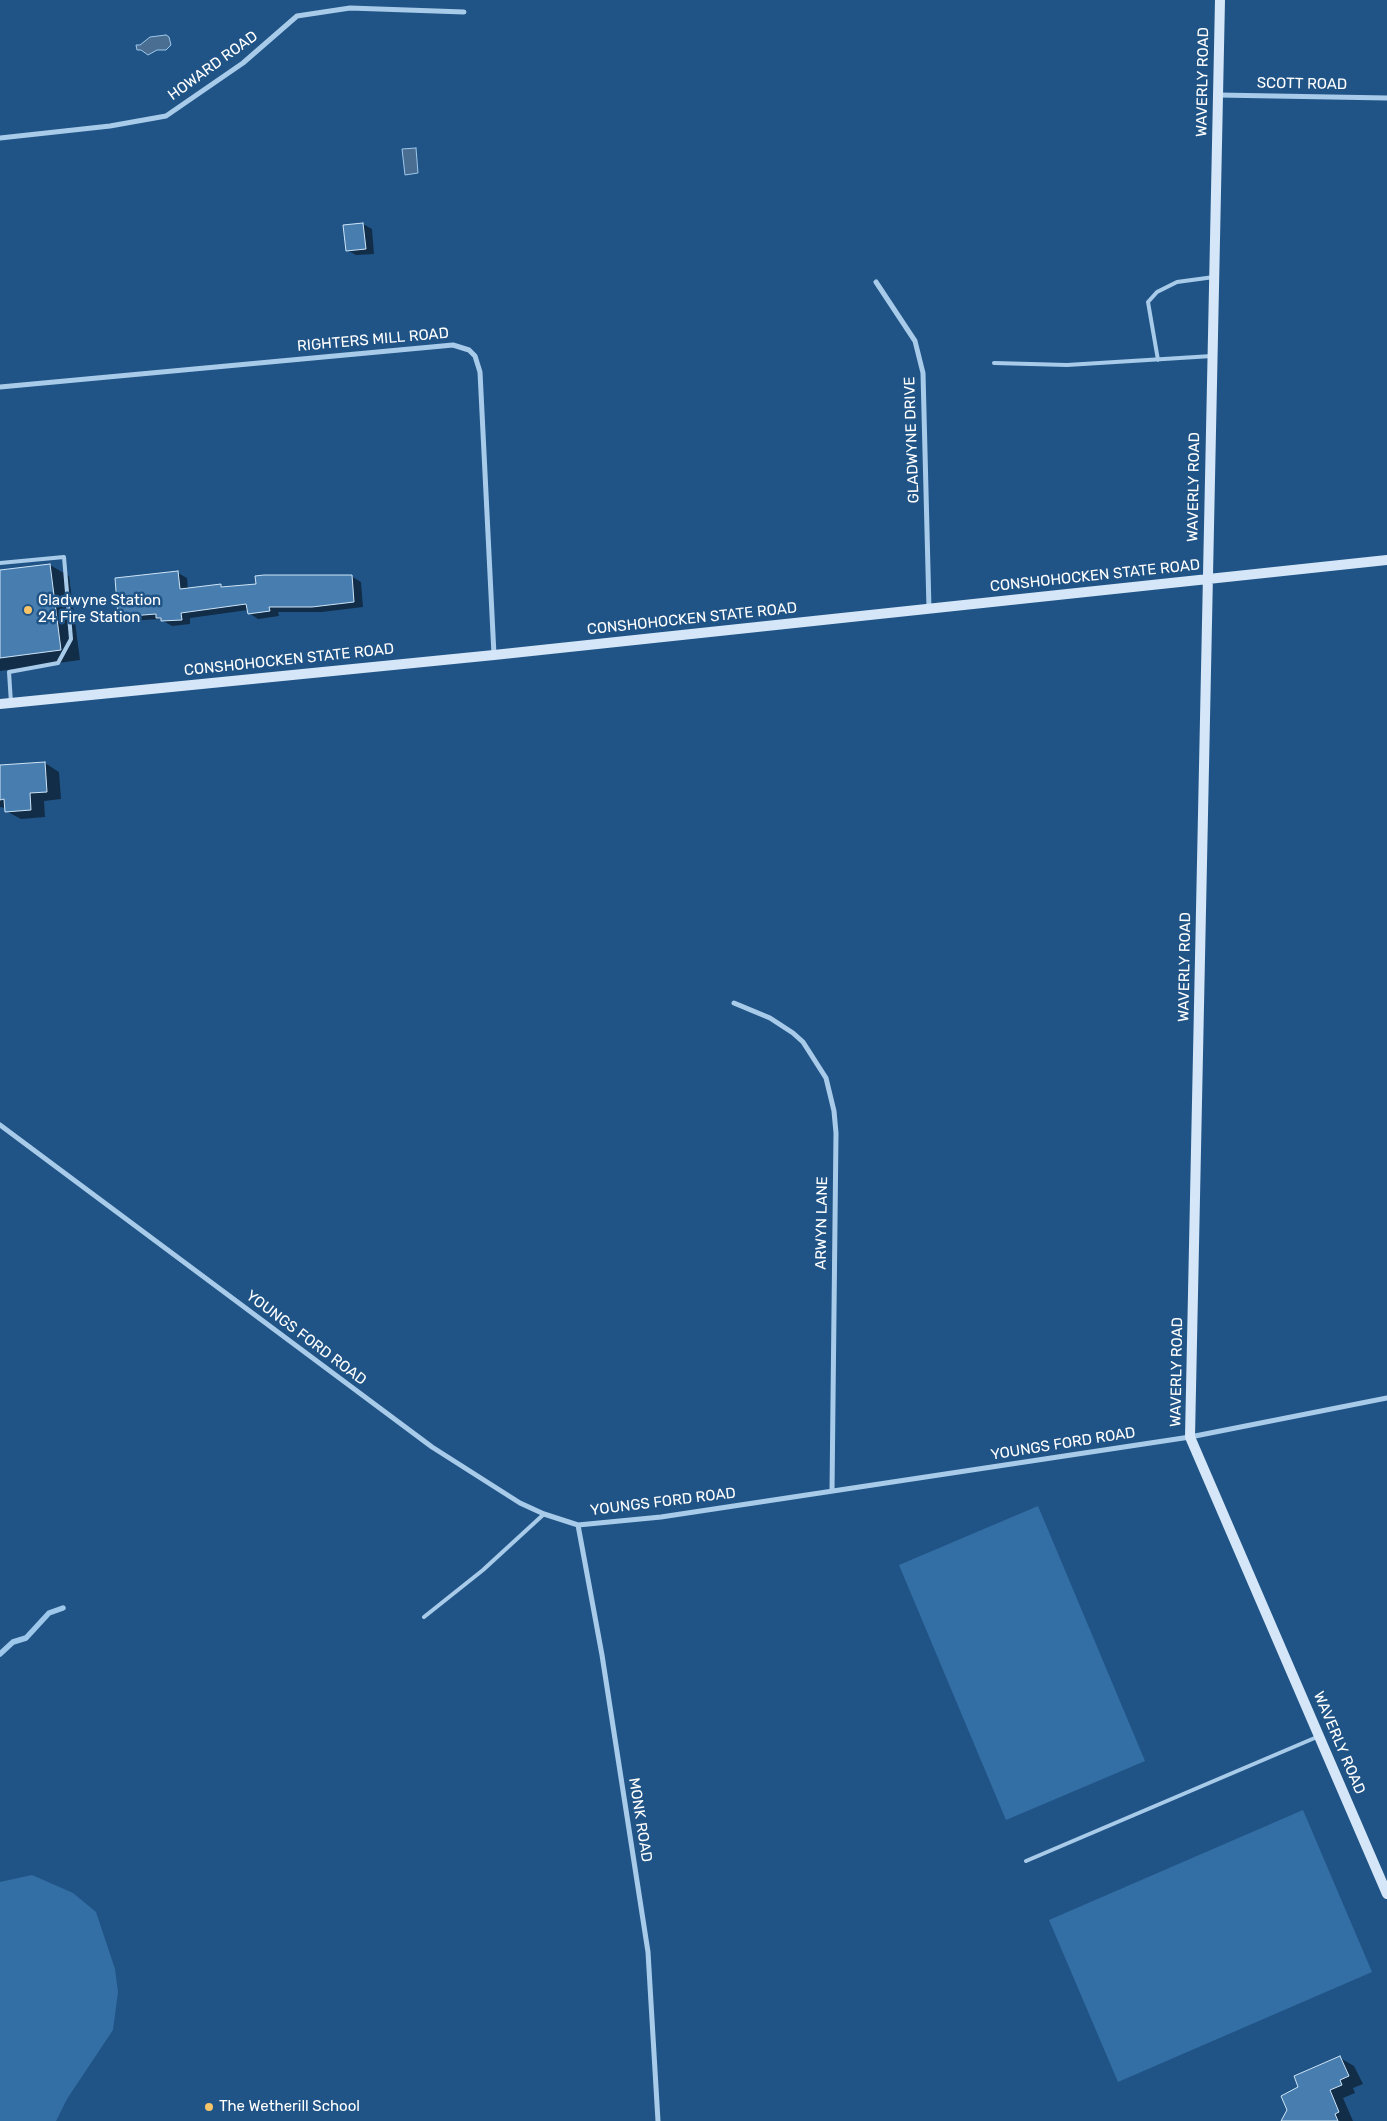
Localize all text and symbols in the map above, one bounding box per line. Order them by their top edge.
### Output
street label: HOWARD ROAD [165,27,261,105]
street label: WAVERLY ROAD [1193,27,1213,137]
street label: SCOTT ROAD [1257,74,1347,94]
street label: RIGHTERS MILL ROAD [296,324,450,356]
street label: GLADWYNE DRIVE [901,376,923,504]
street label: WAVERLY ROAD [1184,432,1204,542]
street label: CONSHOHOCKEN STATE ROAD [989,556,1201,596]
place label: Gladwyne Station 24 Fire Station [38,592,161,627]
street label: CONSHOHOCKEN STATE ROAD [586,599,798,639]
marker: Gladwyne Station 24 Fire Station [22,604,34,616]
street label: CONSHOHOCKEN STATE ROAD [183,640,395,680]
street label: WAVERLY ROAD [1175,912,1195,1022]
street label: ARWYN LANE [812,1176,832,1270]
street label: YOUNGS FORD ROAD [242,1287,370,1389]
street label: WAVERLY ROAD [1167,1317,1187,1427]
street label: YOUNGS FORD ROAD [989,1424,1137,1464]
street label: YOUNGS FORD ROAD [589,1484,737,1520]
street label: WAVERLY ROAD [1309,1689,1369,1797]
street label: MONK ROAD [624,1776,656,1864]
place label: The Wetherill School [219,2098,360,2116]
marker: The Wetherill School [203,2101,215,2113]

